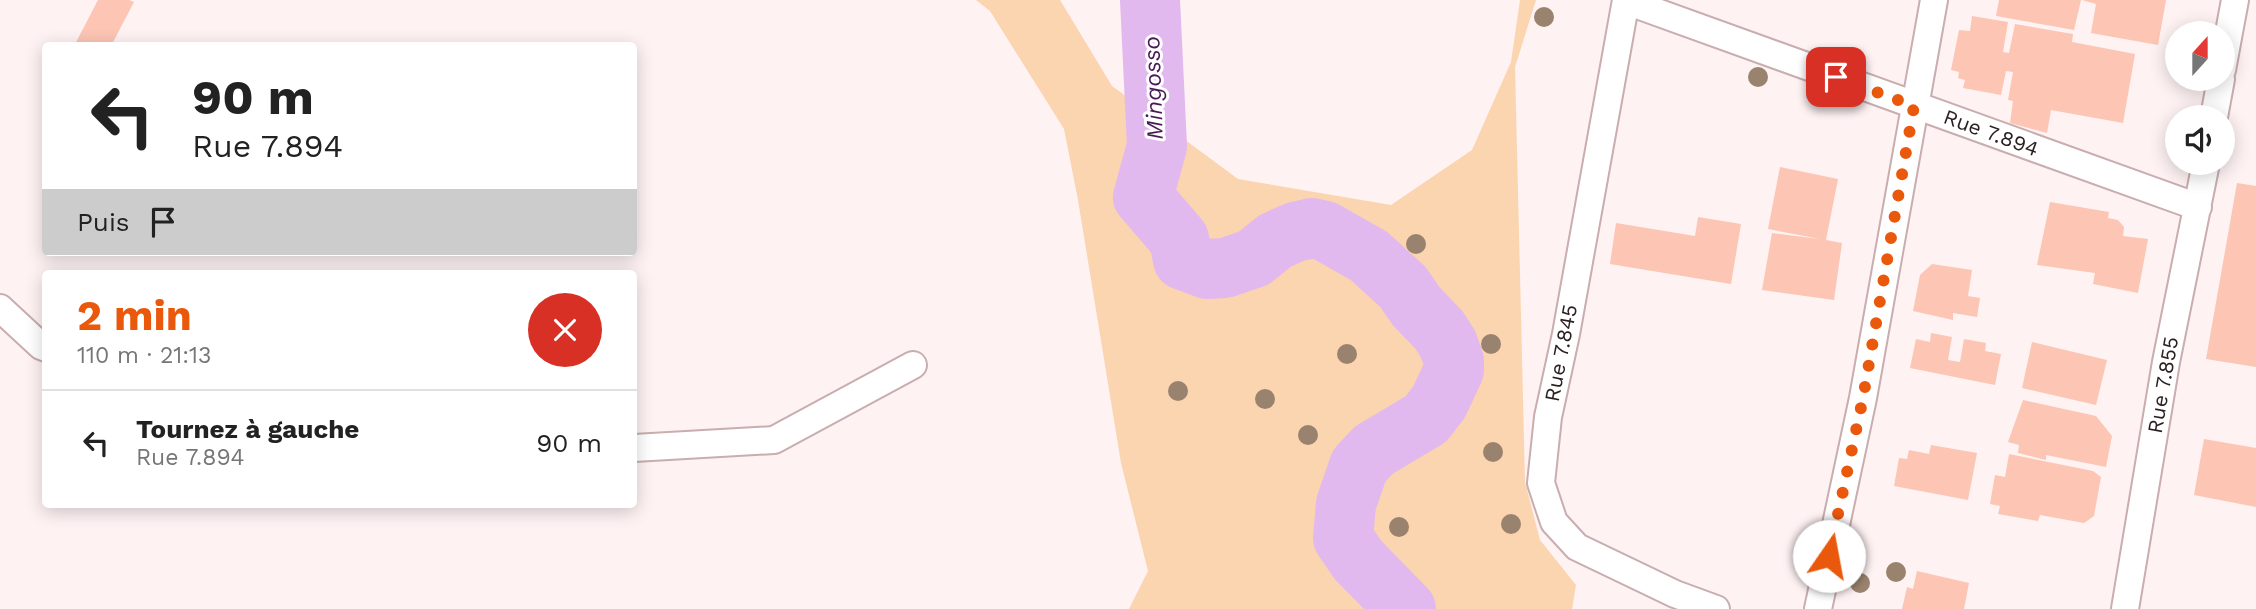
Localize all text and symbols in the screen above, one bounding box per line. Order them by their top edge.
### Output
north arrow [2165,21,2235,91]
map controls [2165,21,2235,175]
water label: Mingosso [1138,36,1169,140]
pin [1806,47,1866,107]
icon: arrive [1817,58,1855,96]
text: 90 m [192,68,314,126]
icon: left [77,70,168,161]
street label: Rue 7.894 [1940,104,2042,161]
button: sound [2165,105,2235,175]
text: Rue 7.894 [192,127,343,165]
icon: arrive [144,203,182,241]
text: Puis [77,207,130,237]
text: 2 min [77,291,192,340]
button: close [528,293,602,367]
street label: Rue 7.845 [1539,302,1582,404]
street label: Rue 7.855 [2142,335,2183,435]
text: 110 m · 21:13 [77,342,211,369]
text: Tournez à gauche [136,414,359,444]
icon: left [77,424,115,462]
text: 90 m [536,428,602,458]
text: Rue 7.894 [136,444,245,471]
position arrow [1792,519,1866,593]

